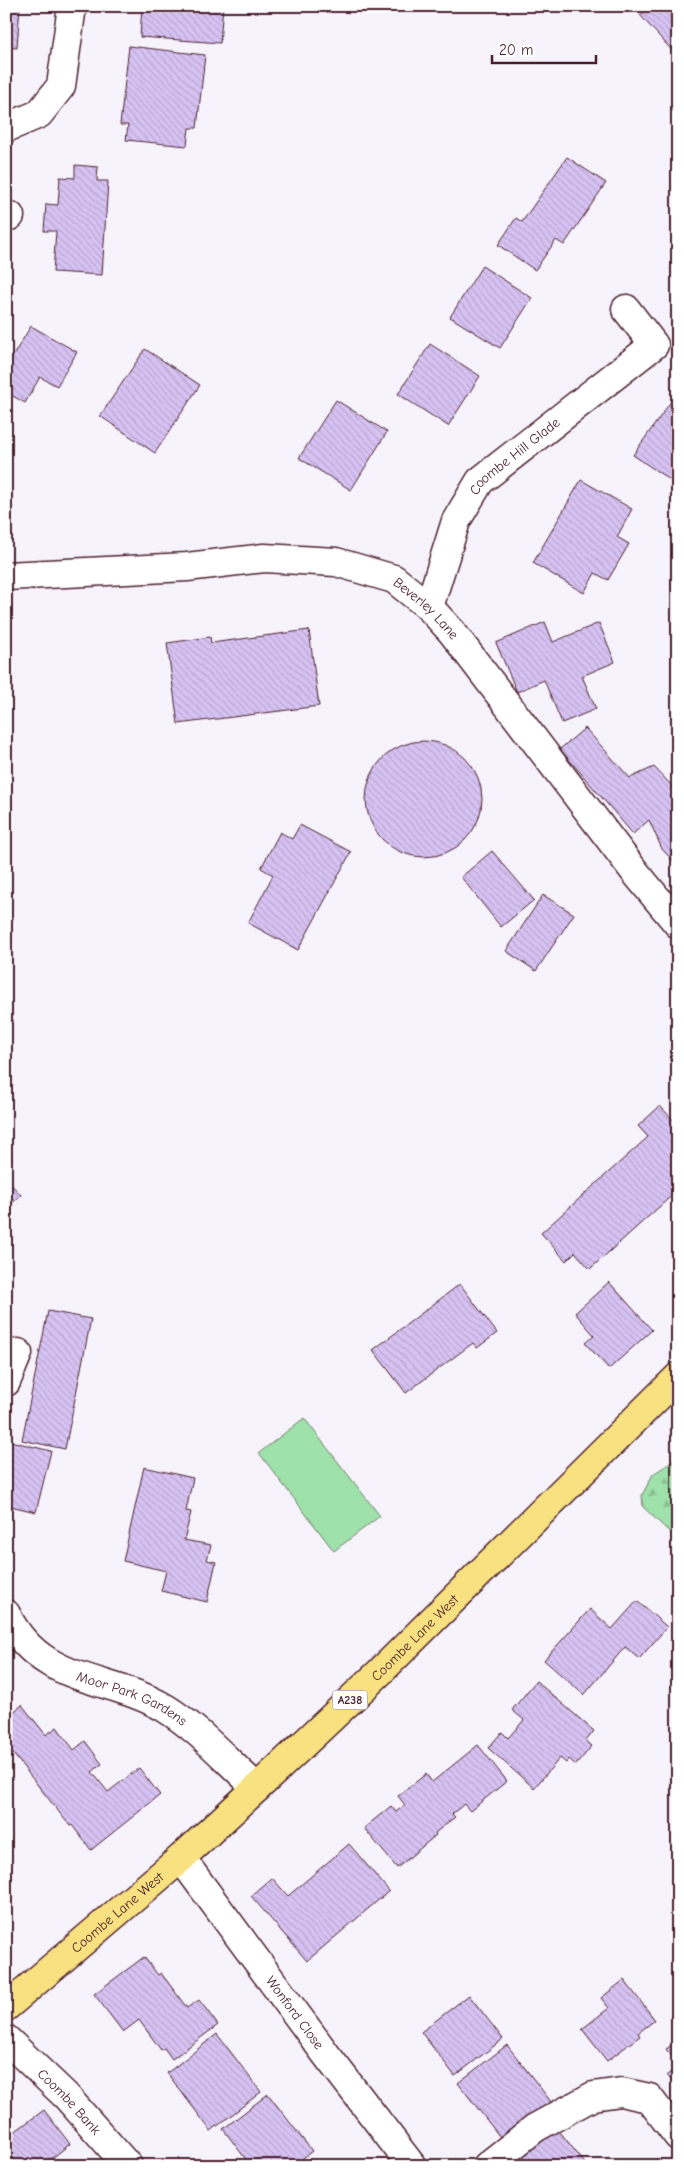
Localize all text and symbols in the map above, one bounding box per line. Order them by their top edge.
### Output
scale bar [492,32,595,64]
text: 20 m [499,41,533,59]
street label: Coombe Hill Glade [465,413,563,498]
street label: Beverley Lane [390,574,463,643]
street label: Coombe Lane West [368,1590,462,1684]
street label: Moor Park Gardens [74,1667,191,1729]
road number: A238 [332,1690,368,1710]
street label: Coombe Lane West [68,1868,167,1956]
street label: Wonford Close [262,1972,328,2052]
street label: Coombe Bank [34,2065,105,2138]

